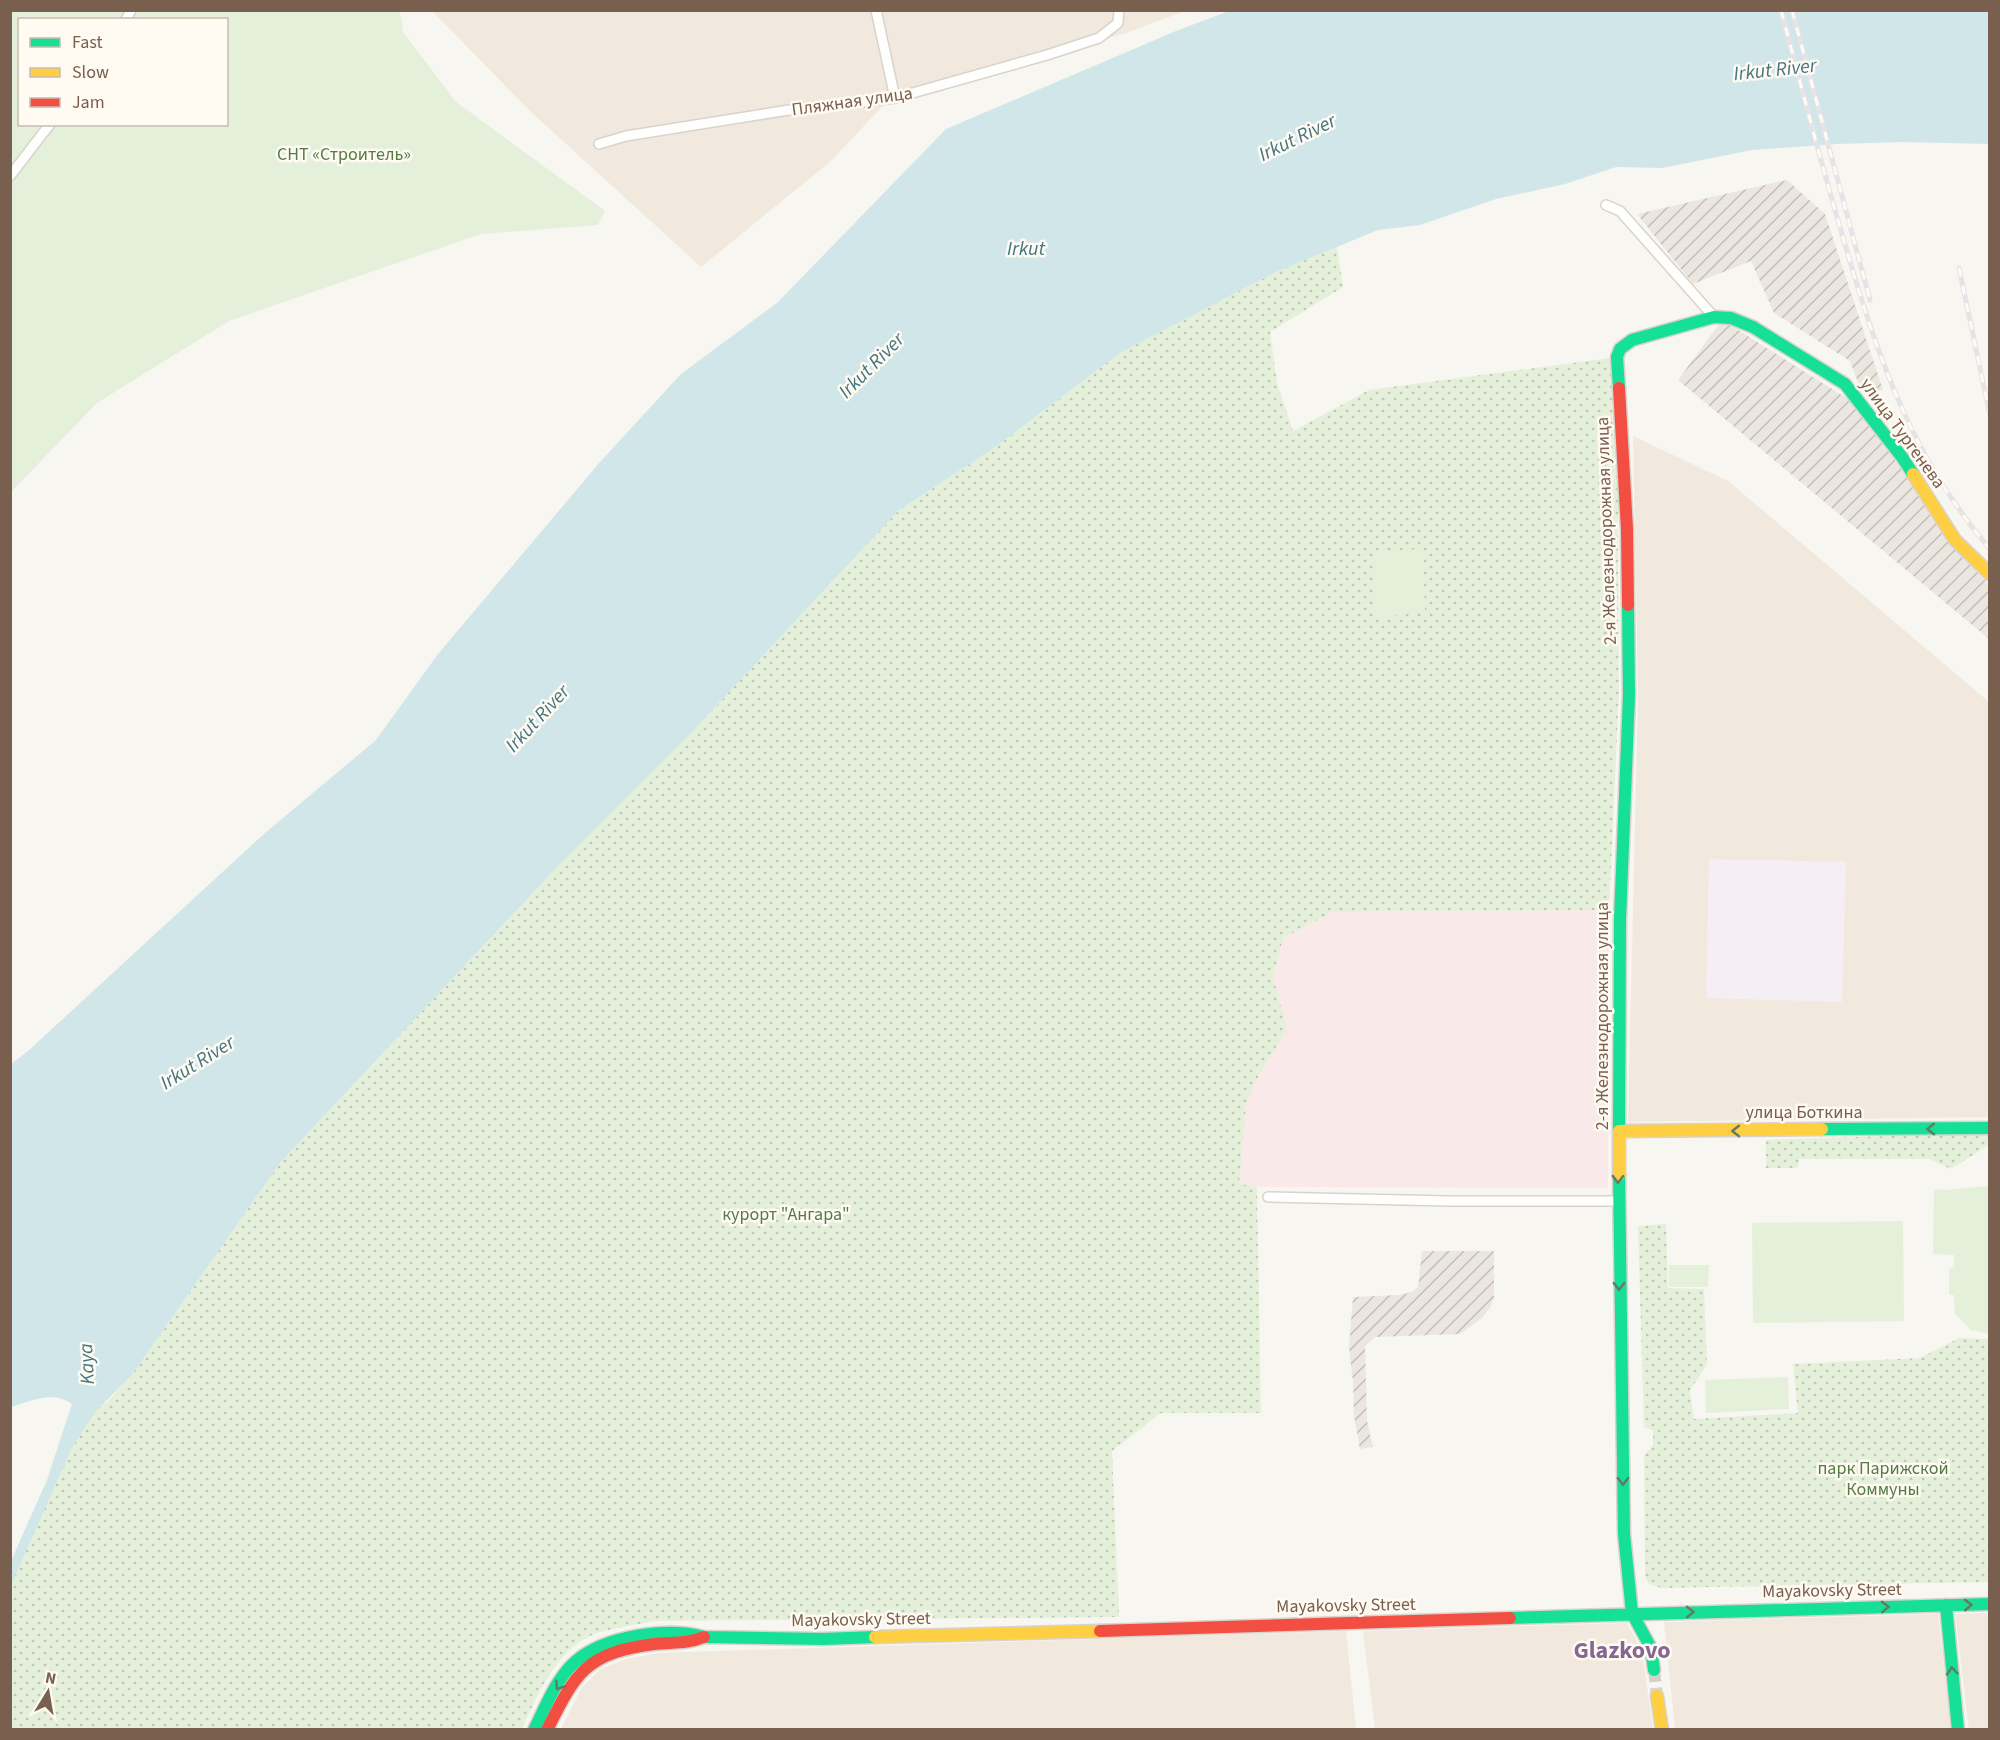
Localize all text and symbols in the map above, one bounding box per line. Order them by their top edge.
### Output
legend [18,18,228,126]
text: Fast [72,30,103,55]
water label: Irkut River [1732,52,1819,88]
text: Slow [72,60,109,85]
street label: Пляжная улица [790,81,914,122]
text: Jam [72,90,105,115]
water label: Irkut River [1254,107,1342,169]
park label: СНТ «Строитель» [277,142,411,167]
water label: Irkut [1007,235,1046,263]
water label: Irkut River [832,326,912,405]
street label: улица Тургенева [1854,373,1951,494]
street label: 2-я Железнодорожная улица [1590,416,1623,645]
water label: Irkut River [499,678,577,759]
street label: 2-я Железнодорожная улица [1590,902,1615,1130]
water label: Irkut River [155,1028,241,1097]
street label: улица Боткина [1745,1100,1863,1125]
one-way arrow [1927,1123,1936,1135]
one-way arrow [1732,1125,1741,1137]
one-way arrow [1612,1175,1625,1184]
park label: курорт "Ангара" [722,1202,850,1227]
one-way arrow [1613,1281,1626,1290]
water label: Kaya [72,1342,102,1385]
park label: парк Парижской Коммуны [1817,1456,1949,1502]
one-way arrow [1617,1476,1629,1485]
street label: Mayakovsky Street [1762,1577,1902,1604]
street label: Mayakovsky Street [1276,1592,1416,1619]
one-way arrow [1963,1599,1972,1611]
one-way arrow [1881,1601,1890,1613]
street label: Mayakovsky Street [791,1606,931,1633]
one-way arrow [1686,1606,1695,1618]
district label: Glazkovo [1573,1633,1671,1668]
north arrow [18,1662,78,1722]
text: N [43,1666,58,1690]
one-way arrow [1946,1667,1959,1676]
one-way arrow [555,1679,566,1690]

